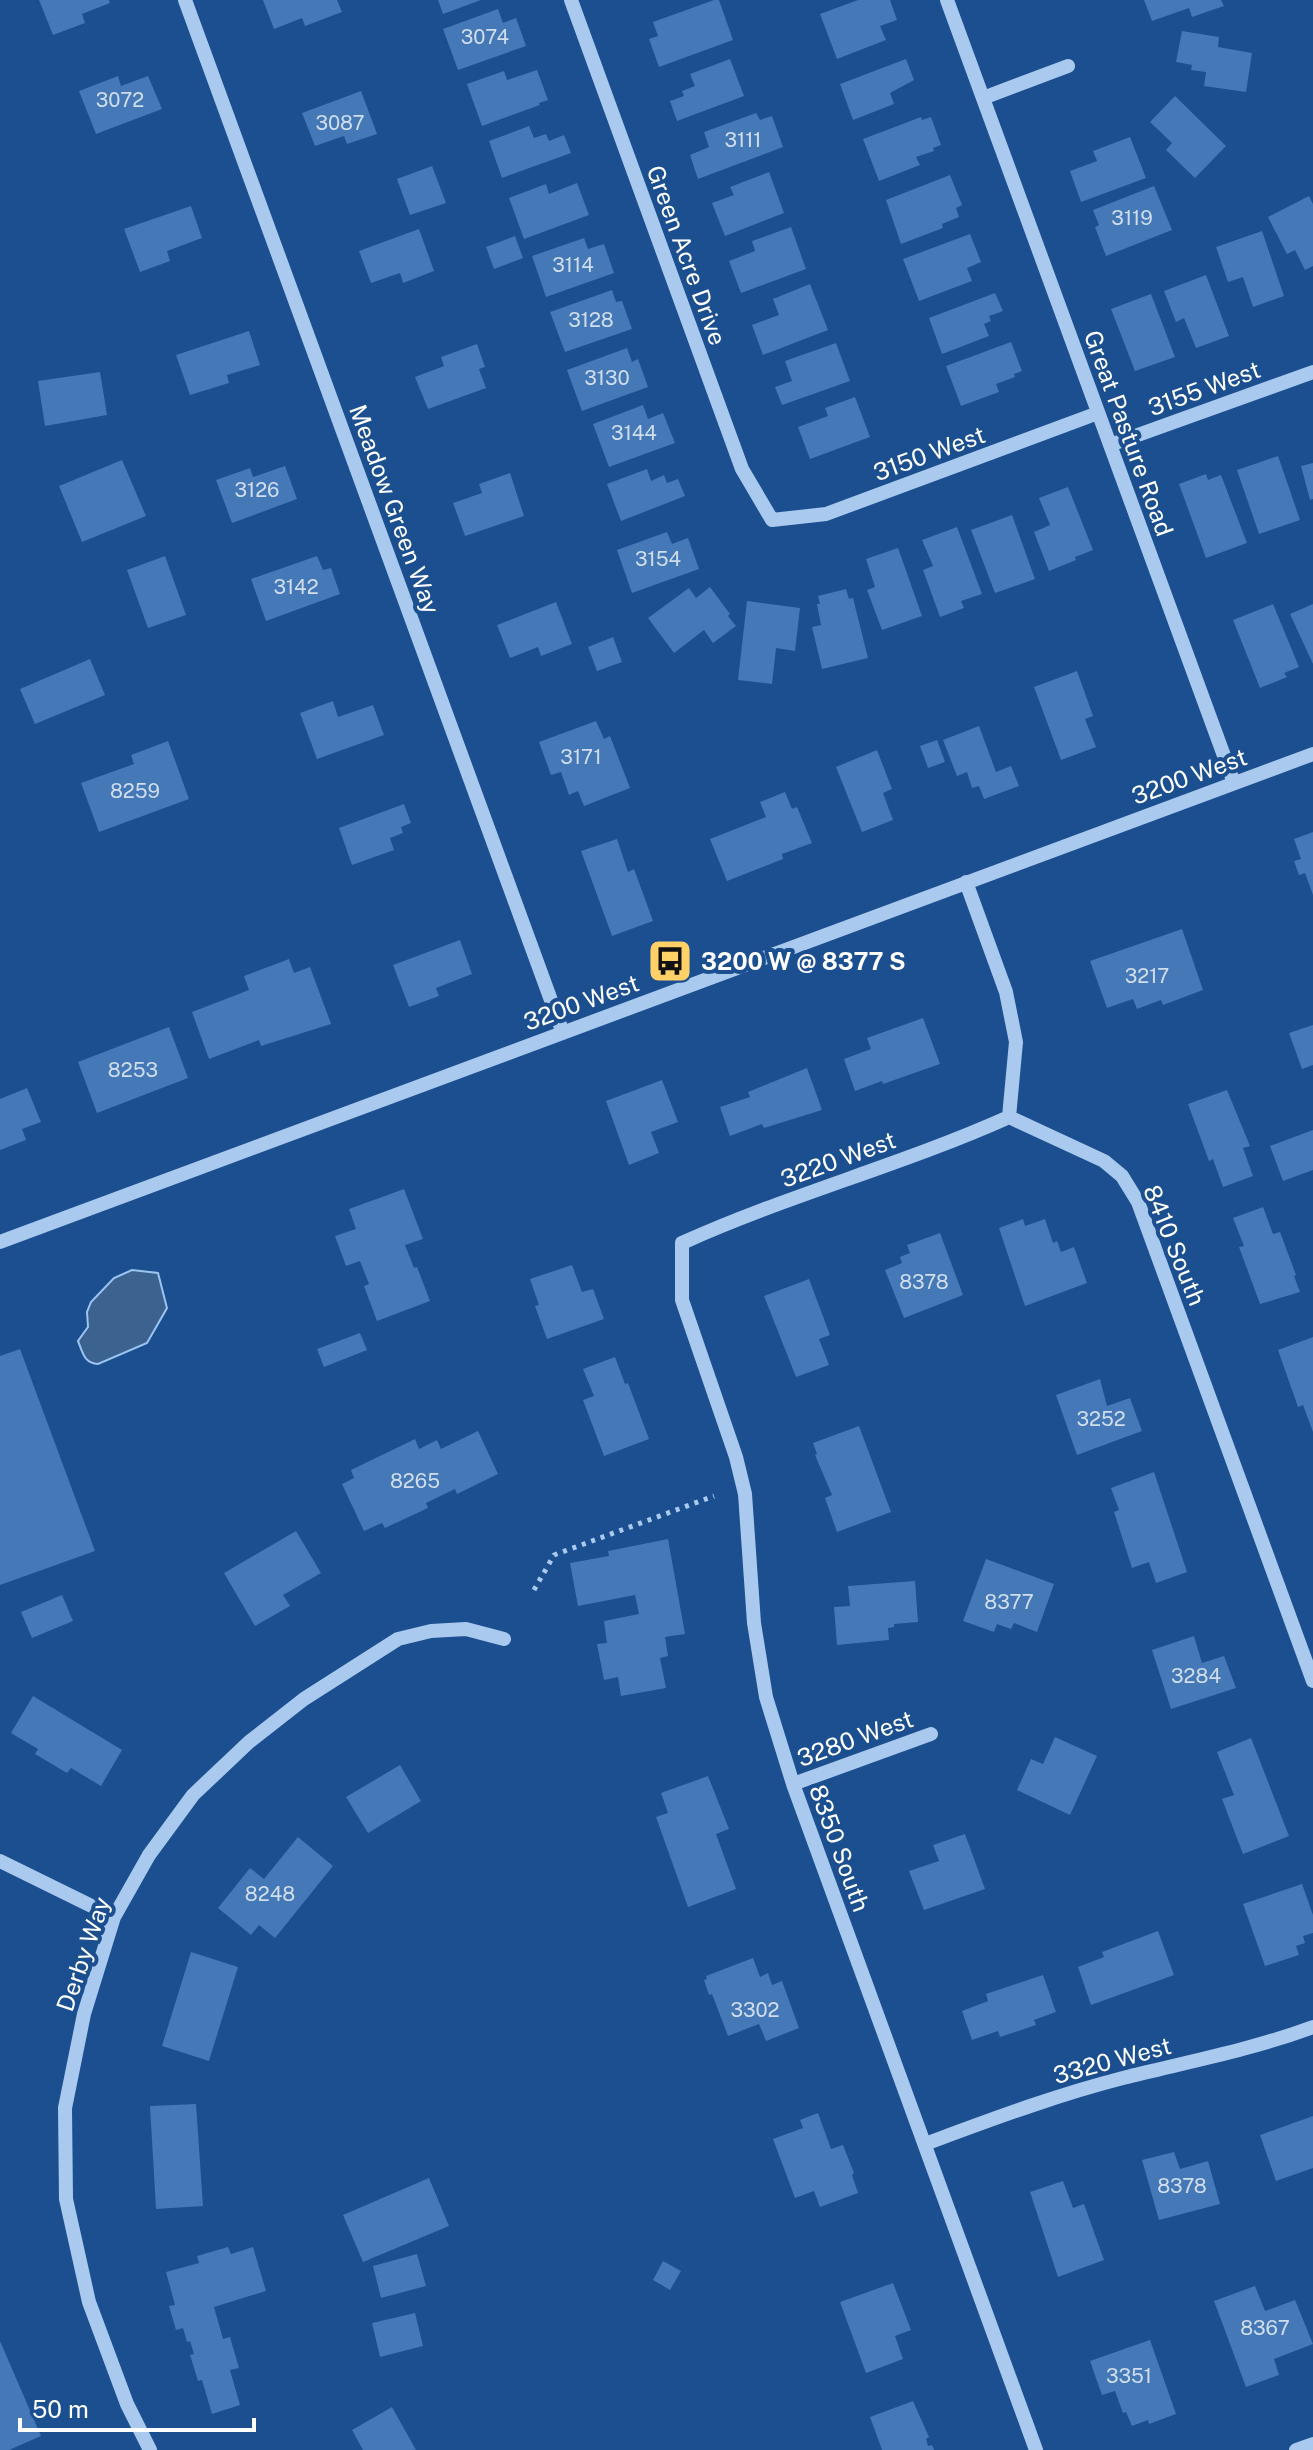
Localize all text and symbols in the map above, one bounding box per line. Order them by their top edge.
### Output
house number: 3074 [461,25,509,49]
house number: 3072 [96,88,144,112]
house number: 3087 [315,111,365,135]
house number: 3111 [724,128,762,152]
street label: Green Acre Drive [641,161,733,349]
house number: 3119 [1111,206,1153,230]
house number: 3114 [552,253,594,277]
house number: 3128 [568,308,614,332]
street label: Great Pasture Road [1079,326,1179,540]
street label: 3155 West [1144,355,1264,421]
house number: 3130 [584,366,630,390]
street label: Meadow Green Way [344,401,446,618]
street label: 3150 West [869,420,989,486]
house number: 3144 [611,421,657,445]
house number: 3126 [234,478,280,502]
house number: 3154 [635,547,681,571]
house number: 3142 [273,575,319,599]
street label: 3200 West [1128,742,1250,810]
house number: 3171 [560,745,602,769]
house number: 8259 [110,779,160,803]
bus stop icon: 3200 W @ 8377 S [646,937,694,985]
place label: 3200 W @ 8377 S [701,947,906,975]
house number: 3217 [1125,964,1169,988]
street label: 3200 West [520,968,642,1036]
house number: 8253 [108,1058,158,1082]
street label: 3220 West [777,1125,899,1193]
street label: 8410 South [1138,1181,1212,1309]
house number: 8378 [899,1270,949,1294]
house number: 3252 [1076,1407,1126,1431]
house number: 8265 [390,1469,440,1493]
house number: 8377 [984,1590,1034,1614]
house number: 3284 [1171,1664,1221,1688]
street label: 3280 West [793,1704,917,1772]
street label: 8350 South [804,1781,876,1915]
house number: 8248 [245,1882,295,1906]
street label: Derby Way [50,1893,116,2015]
house number: 3302 [730,1998,780,2022]
street label: 3320 West [1050,2031,1174,2089]
house number: 8378 [1157,2174,1207,2198]
house number: 8367 [1240,2316,1290,2340]
house number: 3351 [1106,2364,1152,2388]
scale bar [20,2382,254,2432]
text: 50 m [32,2395,89,2423]

